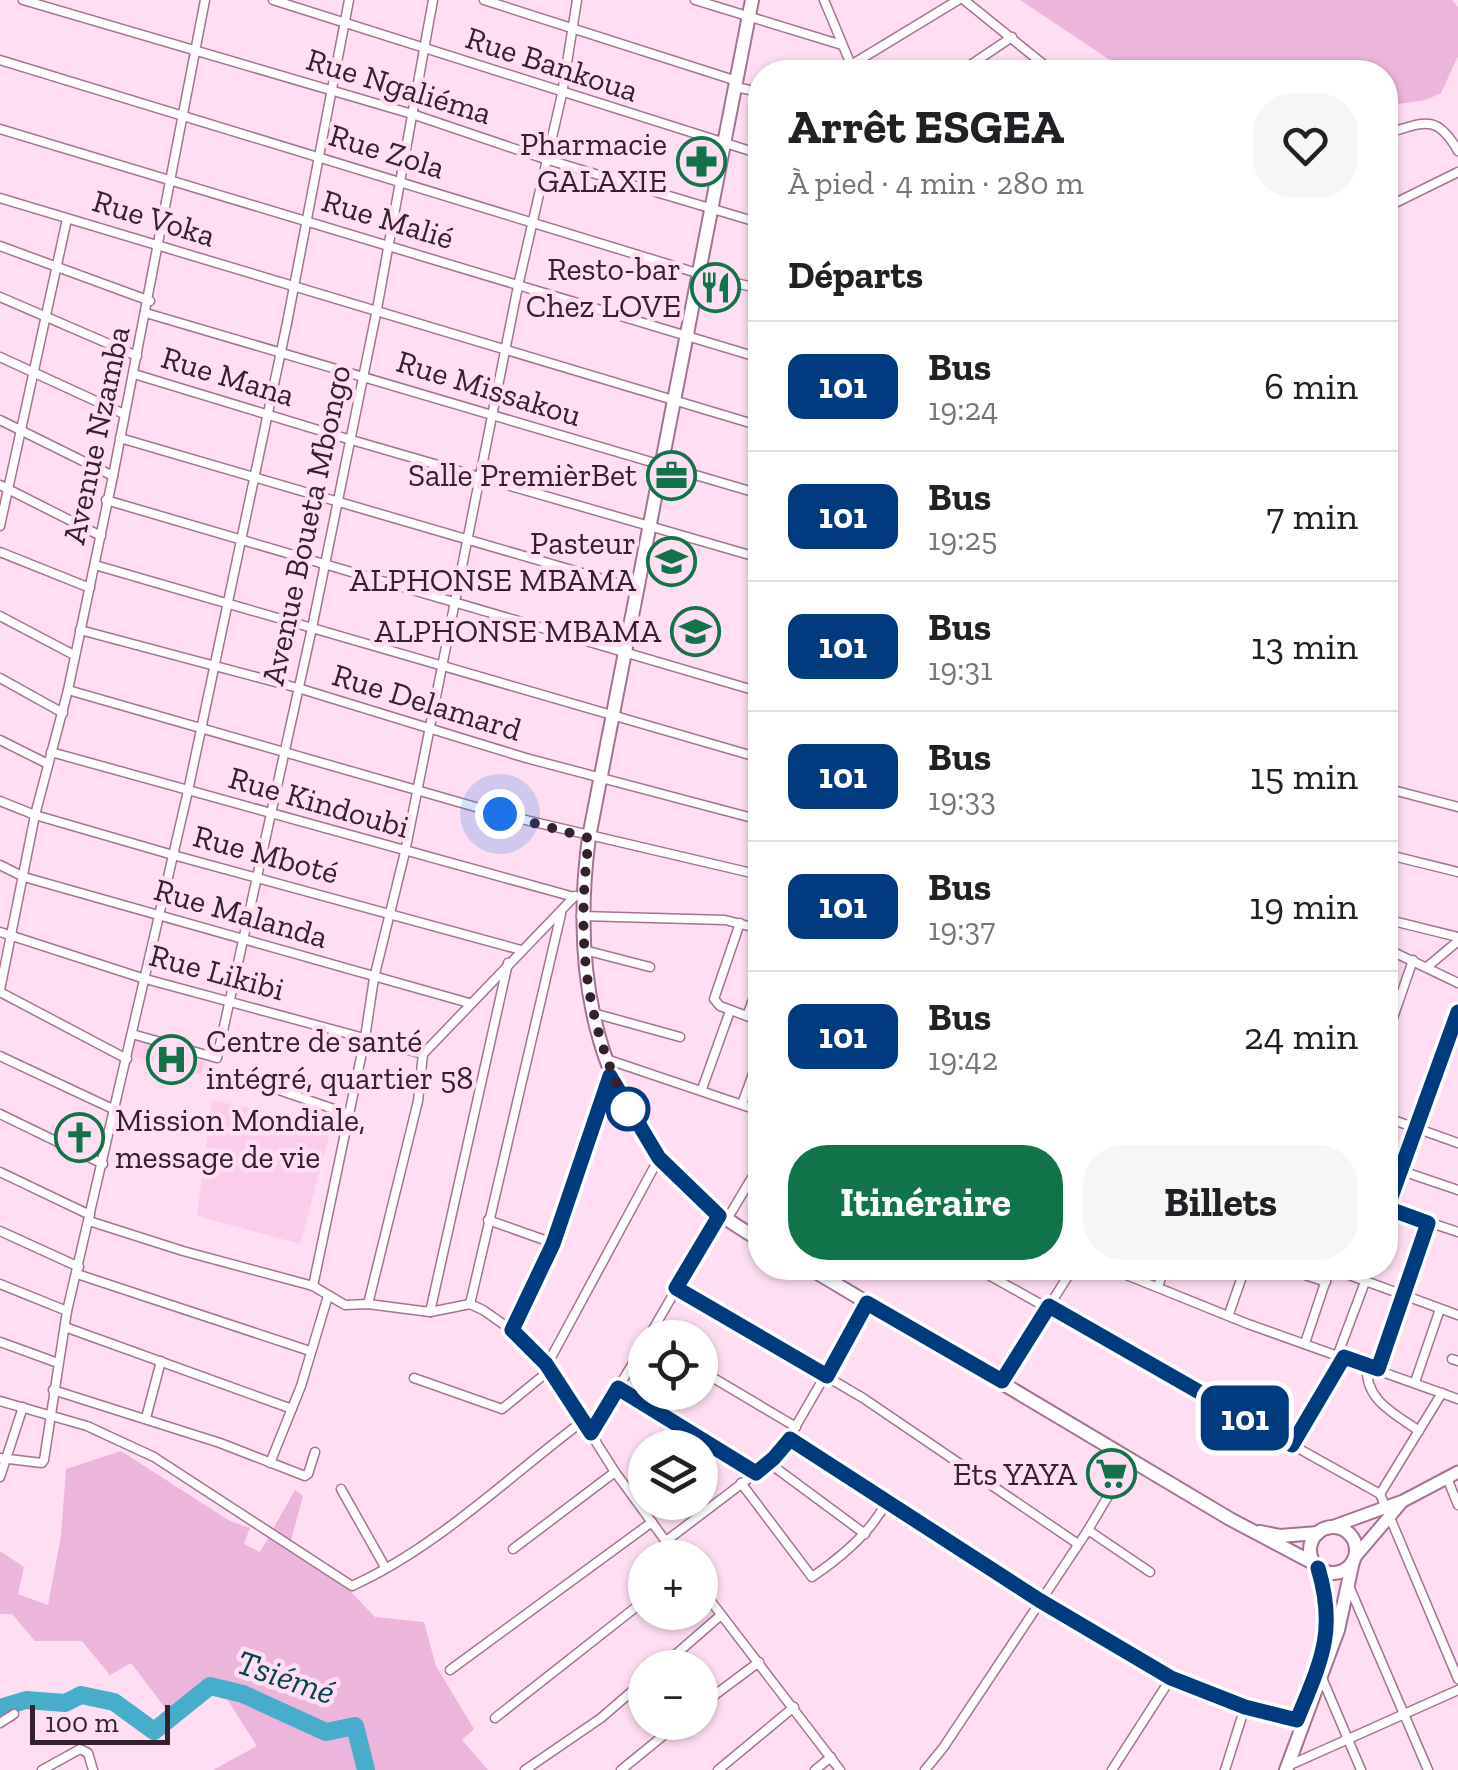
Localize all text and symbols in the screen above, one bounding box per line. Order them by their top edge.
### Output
street label: Rue Bankoua [461,18,643,110]
street label: Rue Ngaliéma [302,40,496,132]
button: heart [1253,93,1358,198]
text: Arrêt ESGEA [788,98,1064,155]
street label: Rue Zola [325,115,449,187]
place label: Pharmacie GALAXIE [520,125,667,200]
pharmacy icon: Pharmacie GALAXIE [676,136,728,188]
text: À pied · 4 min · 280 m [788,164,1084,202]
street label: Rue Voka [88,181,220,255]
street label: Rue Malié [317,181,459,257]
place label: Resto-bar Chez LOVE [526,250,681,325]
text: Départs [788,252,923,298]
restaurant icon: Resto-bar Chez LOVE [690,261,742,313]
street label: Avenue Nzamba [54,323,138,547]
street label: Rue Mana [157,338,299,414]
street label: Rue Missakou [392,342,586,434]
text: Bus [928,344,991,390]
street label: Avenue Boueta Mbongo [254,362,358,688]
text: 6 min [1264,363,1358,409]
text: 101 [819,365,867,407]
text: 19:24 [928,390,998,428]
office icon: Salle PremièrBet [646,449,698,501]
place label: Salle PremièrBet [408,456,637,494]
text: Bus [928,474,991,520]
text: 7 min [1266,493,1358,539]
text: 101 [819,495,867,537]
text: 19:25 [928,520,997,558]
place label: Pasteur ALPHONSE MBAMA [350,524,636,599]
school or university icon: Pasteur ALPHONSE MBAMA [645,535,697,587]
text: Bus [928,604,991,650]
school or university icon: ALPHONSE MBAMA [670,605,722,657]
place label: ALPHONSE MBAMA [375,612,661,650]
text: 13 min [1251,623,1358,669]
text: 101 [819,625,867,667]
text: 19:31 [928,650,992,688]
street label: Rue Delamard [328,655,527,749]
text: Bus [928,734,991,780]
text: 15 min [1250,753,1358,799]
text: 101 [819,755,867,797]
street label: Rue Kindoubi [224,758,414,846]
text: 19:33 [928,780,996,818]
your location [475,789,525,839]
street label: Rue Mboté [189,816,343,892]
text: Bus [928,864,991,910]
street label: Rue Malanda [150,870,332,956]
text: 19 min [1249,883,1358,929]
text: 101 [819,885,867,927]
text: 19:37 [928,910,995,948]
street label: Rue Likibi [145,936,289,1008]
text: Bus [928,994,991,1040]
text: 24 min [1244,1013,1358,1059]
text: 101 [819,1015,867,1057]
place label: Centre de santé intégré, quartier 58 [206,1022,474,1097]
hospital icon: Centre de santé intégré, quartier 58 [145,1033,197,1085]
text: 19:42 [928,1040,998,1078]
unlabelled marker [607,1088,649,1130]
place label: Mission Mondiale, message de vie [115,1101,365,1176]
church icon: Mission Mondiale, message de vie [54,1112,106,1164]
button: Itinéraire [788,1145,1063,1260]
button: Billets [1083,1145,1358,1260]
map controls [628,1320,718,1740]
button: locate [628,1320,718,1410]
line badge: 101 [1188,1386,1302,1450]
text: 101 [1221,1397,1269,1439]
button: layers [628,1430,718,1520]
supermarket icon: Ets YAYA [1086,1448,1138,1500]
place label: Ets YAYA [953,1455,1077,1493]
button: + [628,1540,718,1630]
water label: Tsiémé [231,1641,341,1713]
button: − [628,1650,718,1740]
scale bar [30,1700,170,1744]
text: 100 m [45,1706,119,1739]

